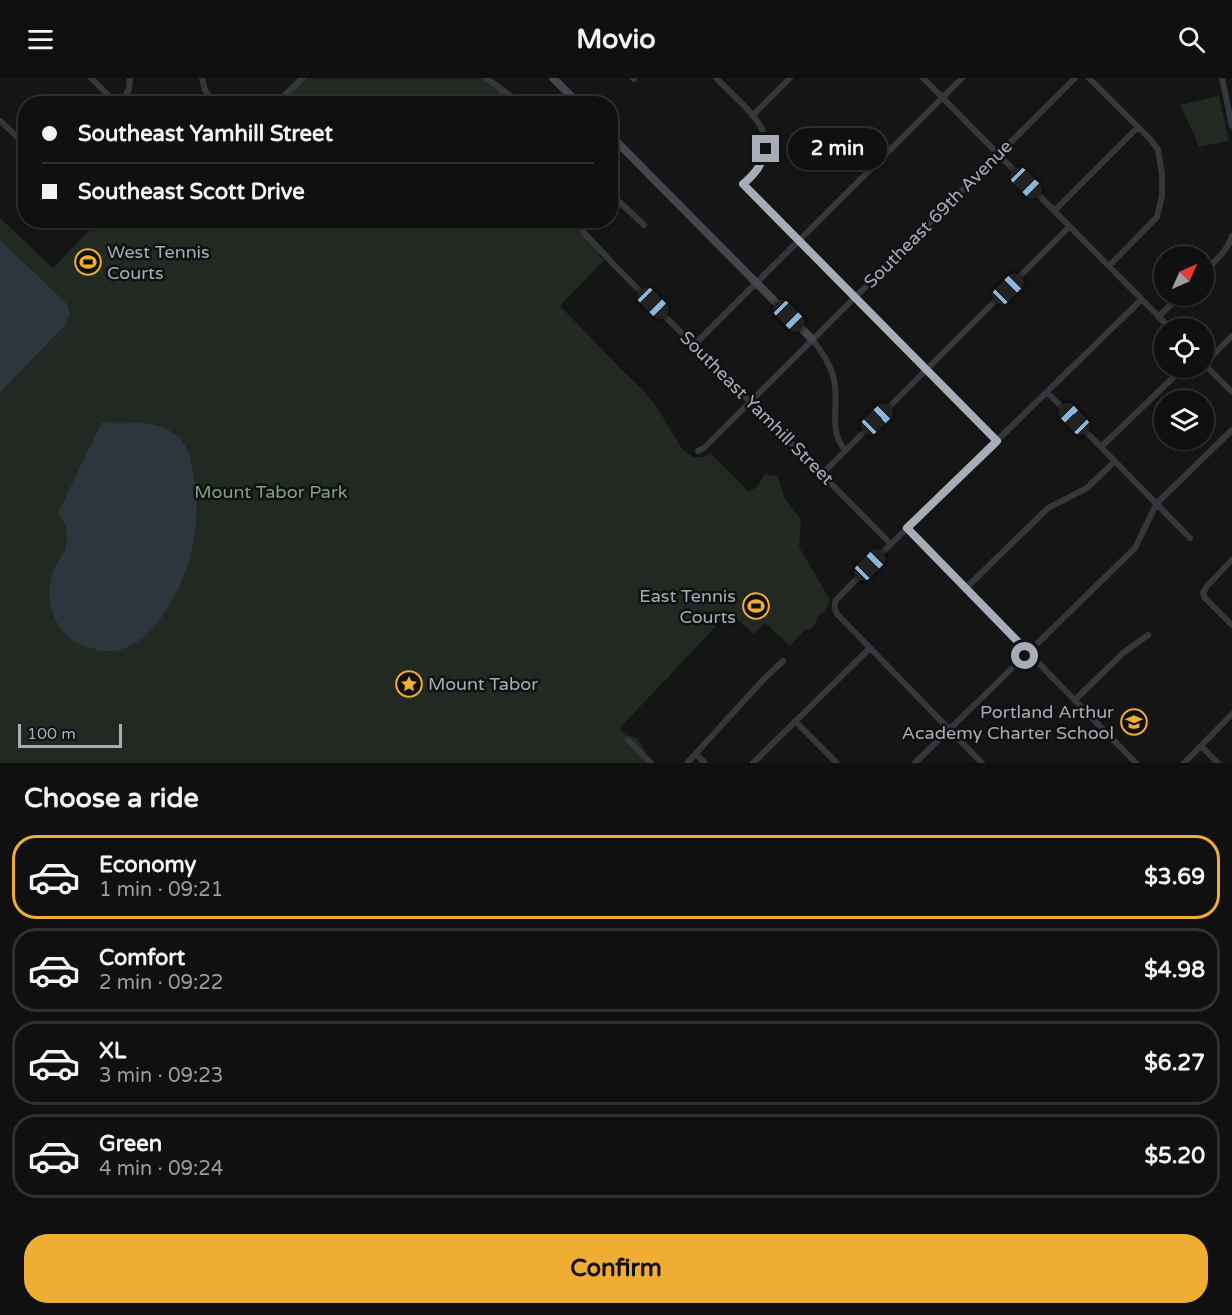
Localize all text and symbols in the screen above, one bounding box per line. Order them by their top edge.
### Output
icon: menu [24,23,57,56]
text: Movio [576,23,656,56]
icon: search [1175,23,1208,56]
text: Southeast Yamhill Street [78,121,333,147]
callout: 2 min [787,128,886,170]
route end [752,135,779,162]
street label: Southeast 69th Avenue [859,135,1017,293]
text: 2 min [811,137,864,161]
car [1007,164,1045,202]
text: Southeast Scott Drive [78,179,305,205]
place label: West Tennis Courts [107,241,210,284]
north arrow [1154,246,1214,306]
map controls [1154,246,1214,450]
sports icon: West Tennis Courts [73,247,103,277]
car [989,270,1027,308]
car [634,284,672,322]
car [770,297,808,335]
button: locate [1154,318,1214,378]
street label: Southeast Yamhill Street [676,327,839,490]
button: layers [1154,390,1214,450]
car [858,400,896,438]
car [1055,400,1093,438]
park label: Mount Tabor Park [194,481,348,503]
car [851,546,889,584]
place label: East Tennis Courts [639,585,736,628]
sports icon: East Tennis Courts [741,591,771,621]
route start [1011,642,1038,669]
place icon: Mount Tabor [394,669,424,699]
place label: Mount Tabor [428,673,538,695]
place label: Portland Arthur Academy Charter School [902,701,1114,744]
school or university icon: Portland Arthur Academy Charter School [1119,707,1149,737]
scale bar [18,721,122,748]
text: 100 m [27,724,76,744]
text: Choose a ride [24,782,199,815]
icon: car [27,850,81,904]
text: Economy [99,852,196,878]
text: $3.69 [1144,864,1205,890]
text: 1 min · 09:21 [99,878,223,902]
icon: car [27,943,81,997]
text: Comfort [99,945,185,971]
text: $4.98 [1144,957,1205,983]
text: 2 min · 09:22 [99,971,223,995]
icon: car [27,1036,81,1090]
text: XL [99,1038,126,1064]
text: $6.27 [1144,1050,1205,1076]
text: 3 min · 09:23 [99,1064,223,1088]
icon: car [27,1129,81,1183]
text: Green [99,1131,162,1157]
text: $5.20 [1144,1143,1205,1169]
text: 4 min · 09:24 [99,1157,223,1181]
button: Confirm [24,1234,1208,1303]

